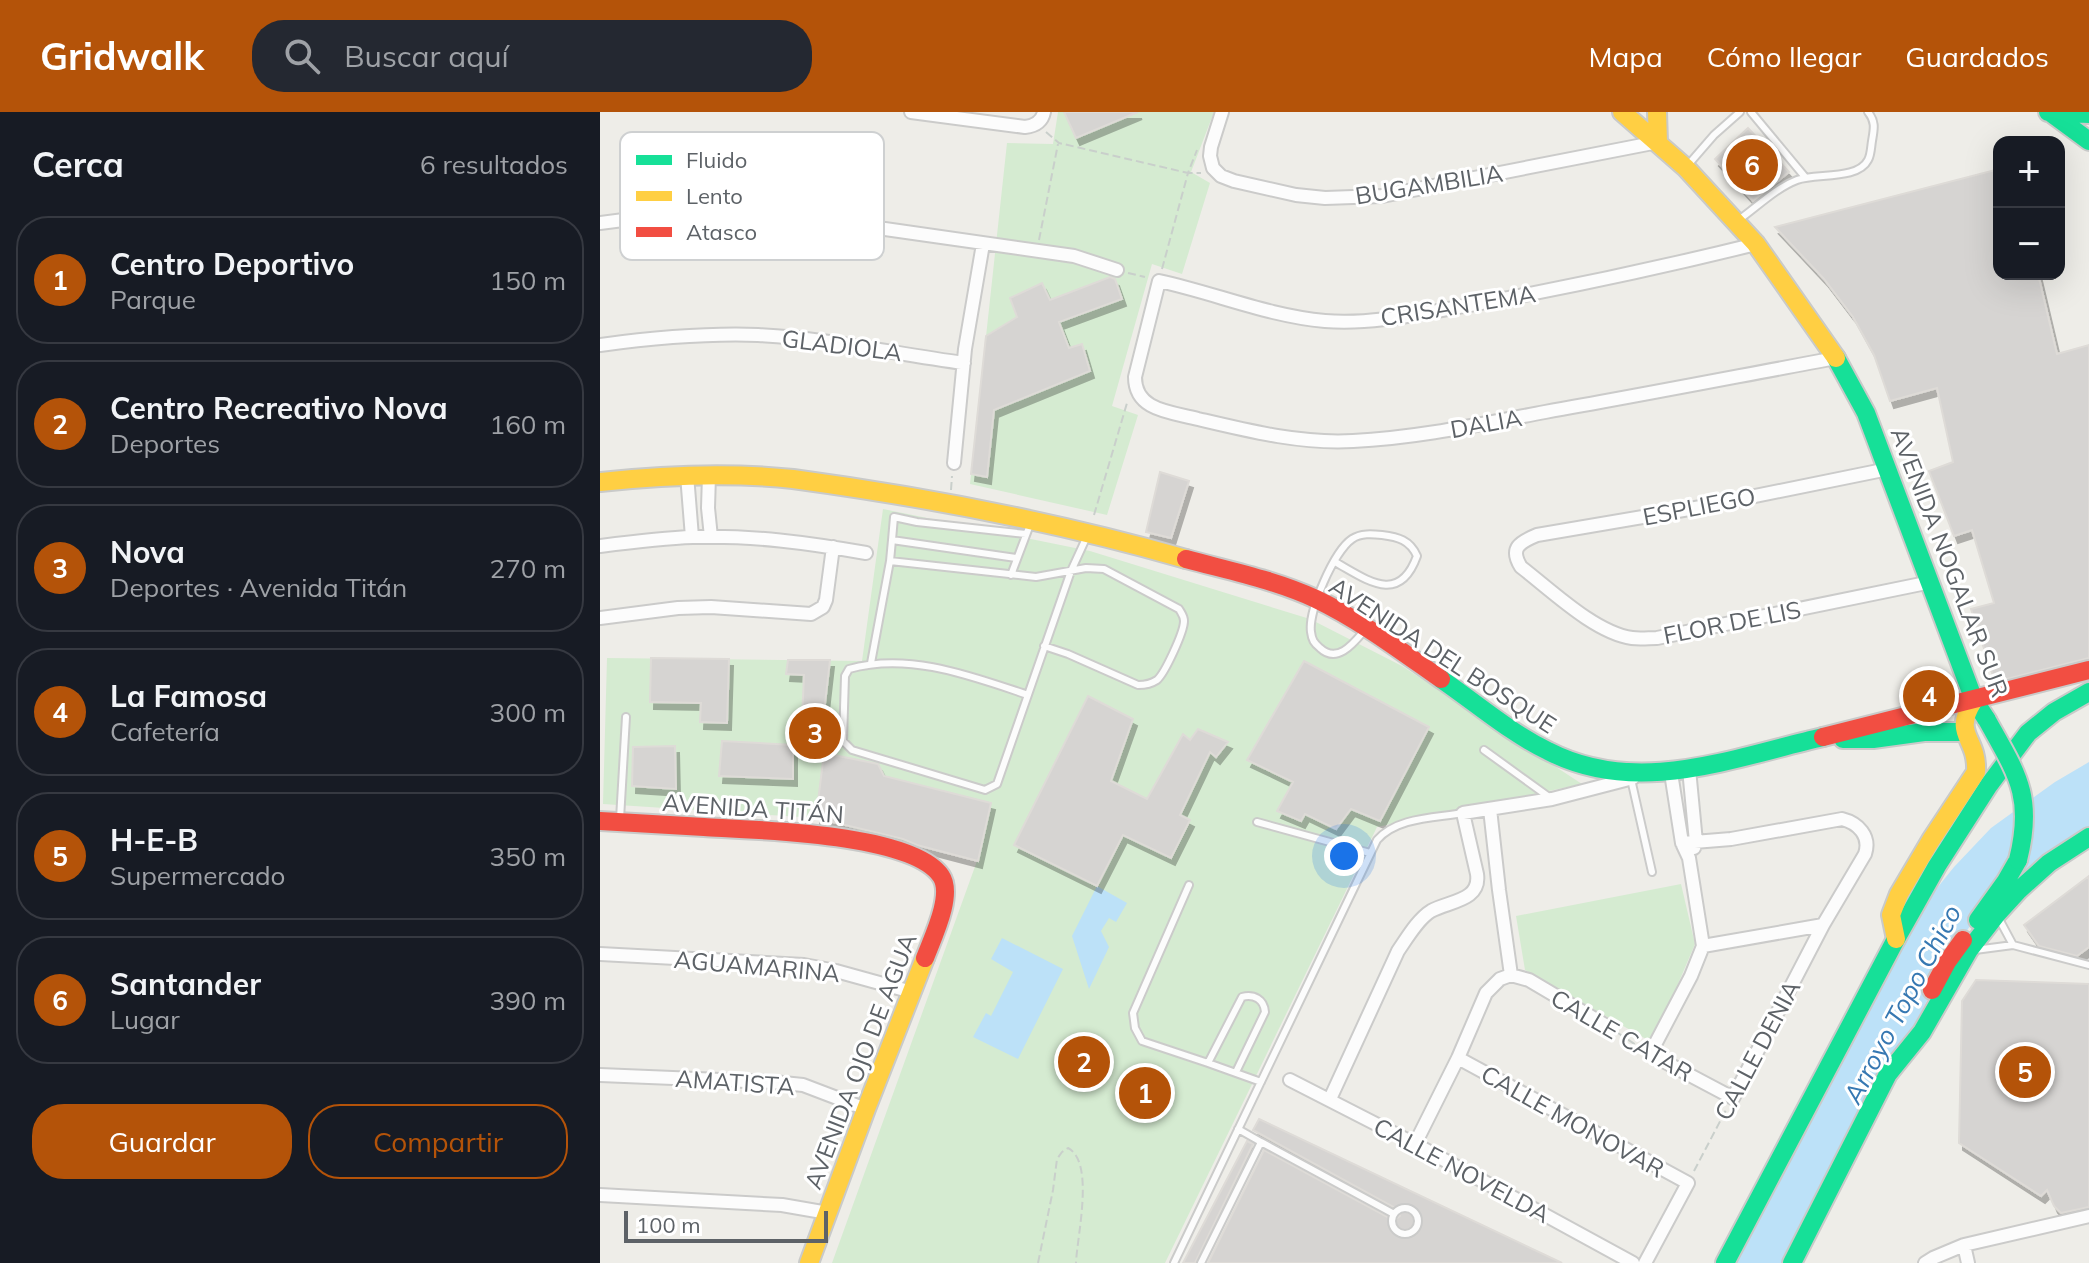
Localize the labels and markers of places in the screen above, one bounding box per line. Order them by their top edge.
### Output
pin: 6 [1726,135,1778,195]
pin: 4 [1903,666,1955,726]
pin: 3 [789,703,841,763]
pin: 2 [1058,1032,1110,1092]
pin: 5 [1999,1042,2051,1102]
pin: 1 [1119,1063,1171,1123]

